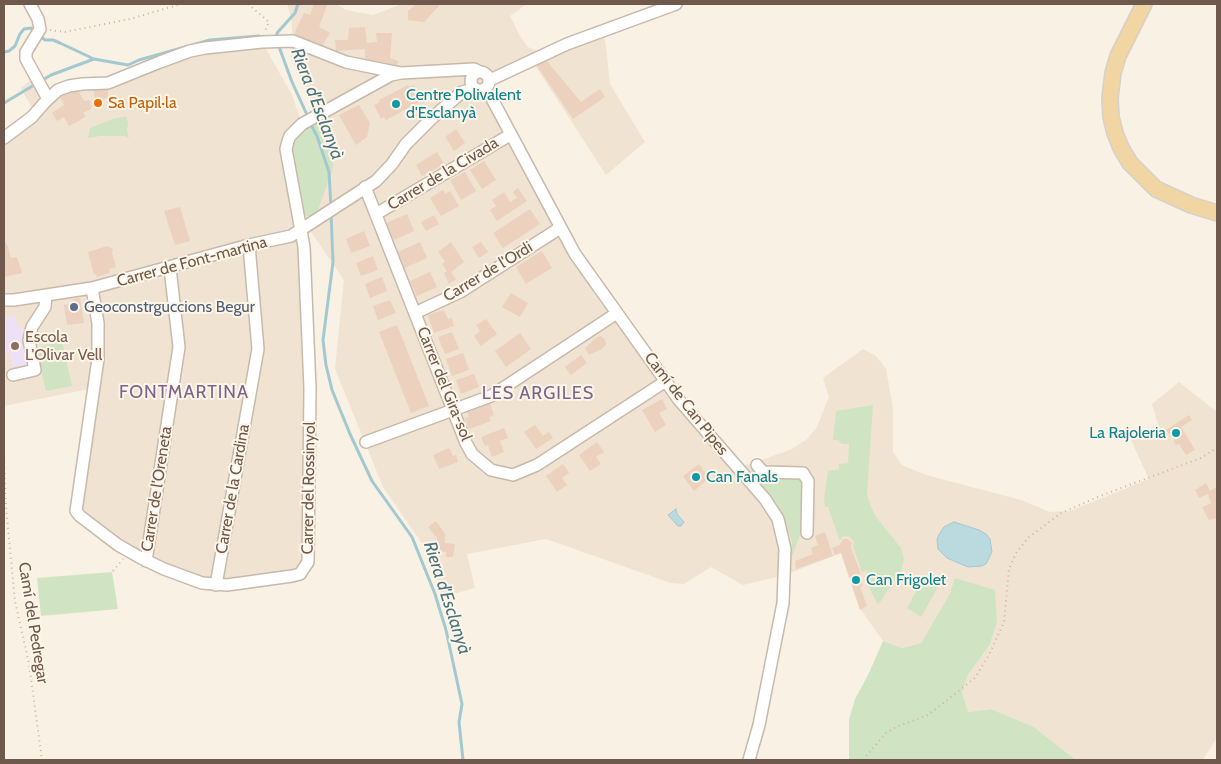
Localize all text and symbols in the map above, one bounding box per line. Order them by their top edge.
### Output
water label: Riera d'Esclanyà [286,45,348,163]
place label: Centre Polivalent d'Esclanyà [406,85,521,123]
place label: Sa Papil·la [108,93,177,113]
marker: Sa Papil·la [92,97,104,109]
marker: Centre Polivalent d'Esclanyà [390,98,402,110]
street label: Carrer de la Civada [384,133,502,215]
street label: Carrer de Font-martina [115,233,269,291]
street label: Carrer de l'Ordi [440,238,536,306]
place label: Geoconstrguccions Begur [84,297,255,317]
marker: Geoconstrguccions Begur [68,301,80,313]
street label: Carrer del Gira-sol [412,324,476,444]
place label: Escola L'Olivar Vell [25,327,102,365]
marker: Escola L'Olivar Vell [9,340,21,352]
street label: Camí de Can Pipes [640,349,732,459]
district label: FONTMARTINA [118,382,250,404]
district label: LES ARGILES [480,383,596,405]
street label: Carrer del Rossinyol [298,421,320,555]
street label: Carrer de la Cardina [212,423,254,555]
place label: La Rajoleria [1089,423,1166,443]
street label: Carrer de l'Oreneta [138,425,176,553]
marker: La Rajoleria [1170,427,1182,439]
place label: Can Fanals [706,467,778,487]
marker: Can Fanals [690,471,702,483]
water label: Riera d'Esclanyà [419,539,475,657]
street label: Camí del Pedregar [14,561,52,685]
place label: Can Frigolet [866,570,946,590]
marker: Can Frigolet [850,574,862,586]

